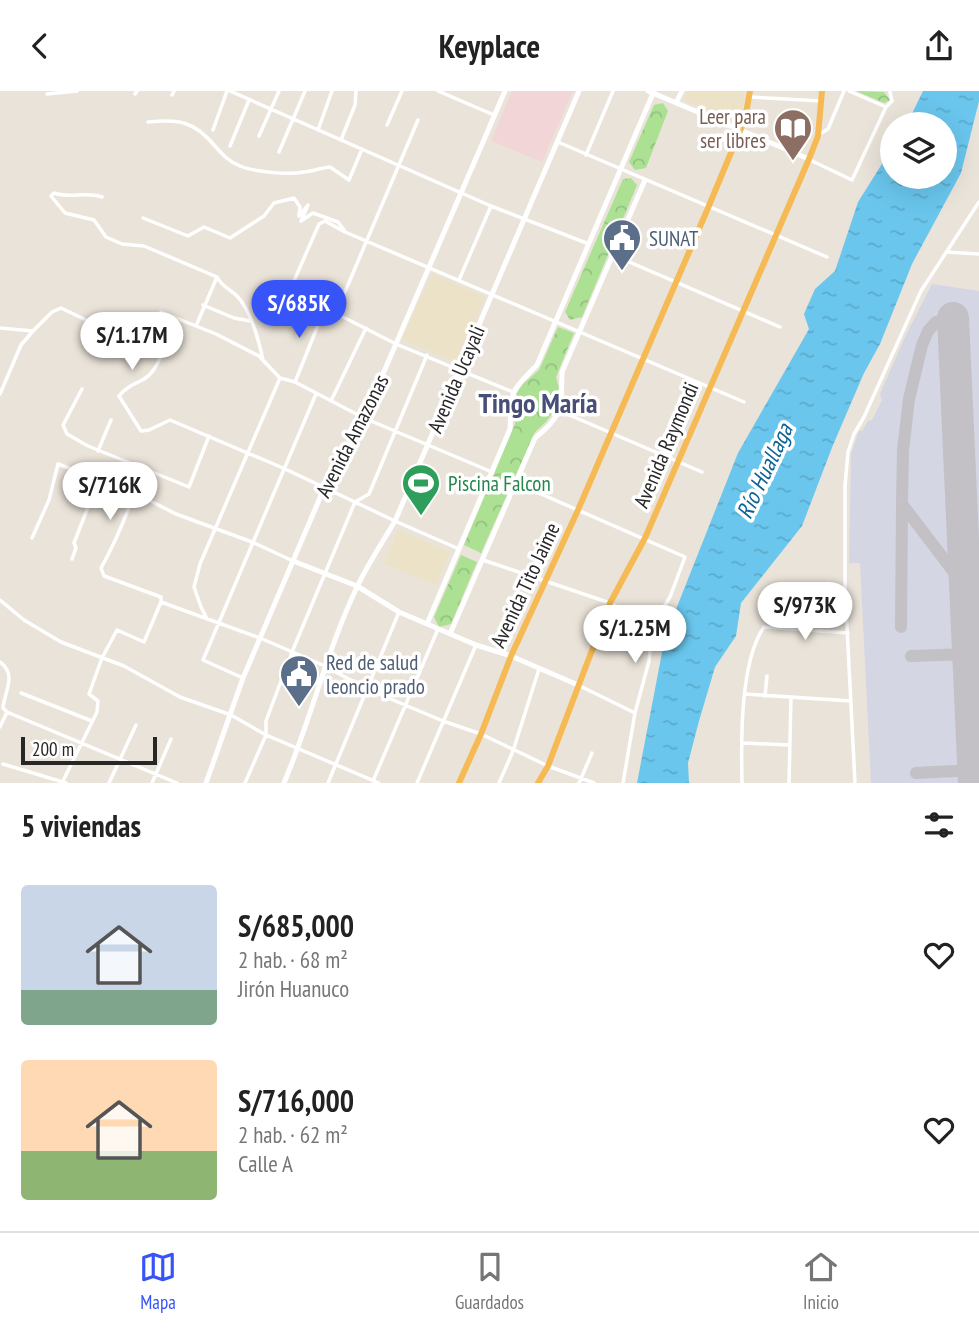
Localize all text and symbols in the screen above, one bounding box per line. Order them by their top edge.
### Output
text: Keyplace [439,25,540,67]
icon: back [21,27,59,65]
icon: share [920,27,958,65]
place label: Leer para ser libres [699,103,766,154]
library icon: Leer para ser libres [772,107,814,162]
map controls [880,112,957,189]
button: layers [880,112,957,189]
public building icon: SUNAT [601,217,643,272]
place label: SUNAT [649,225,699,252]
pin: S/685K [242,281,356,340]
text: S/685K [267,288,331,317]
pin: S/1.17M [67,313,197,372]
text: S/1.17M [96,320,168,349]
street label: Avenida Ucayali [421,321,491,437]
street label: Avenida Amazonas [309,370,395,502]
street label: Avenida Raymondi [627,378,705,512]
district label: Tingo María [479,384,597,421]
water label: Río Huallaga [729,417,799,523]
sports icon: Piscina Falcon [400,462,442,517]
pin: S/716K [53,463,167,522]
text: S/716K [78,470,142,499]
place label: Piscina Falcon [448,470,551,497]
street label: Avenida Tito Jaime [484,518,566,652]
pin: S/973K [748,582,862,642]
text: S/973K [773,590,837,619]
pin: S/1.25M [570,605,700,665]
text: S/1.25M [599,613,671,642]
place label: Red de salud leoncio prado [326,649,425,700]
public building icon: Red de salud leoncio prado [278,653,320,708]
scale bar [21,734,158,766]
text: 200 m [32,737,74,761]
text: 5 viviendas [21,806,141,845]
icon: filters [920,806,958,844]
text: S/685,000 [238,906,354,945]
icon: home [77,913,161,997]
icon: heart [920,936,958,974]
text: 2 hab. · 68 m² [238,945,348,974]
text: Jirón Huanuco [238,974,349,1003]
text: S/716,000 [238,1081,354,1120]
icon: home [77,1088,161,1172]
icon: heart [920,1111,958,1149]
text: 2 hab. · 62 m² [238,1120,348,1149]
text: Calle A [238,1149,293,1178]
tab: Mapa [139,1248,177,1314]
tab: Guardados [455,1248,524,1314]
tab: Inicio [802,1248,840,1314]

